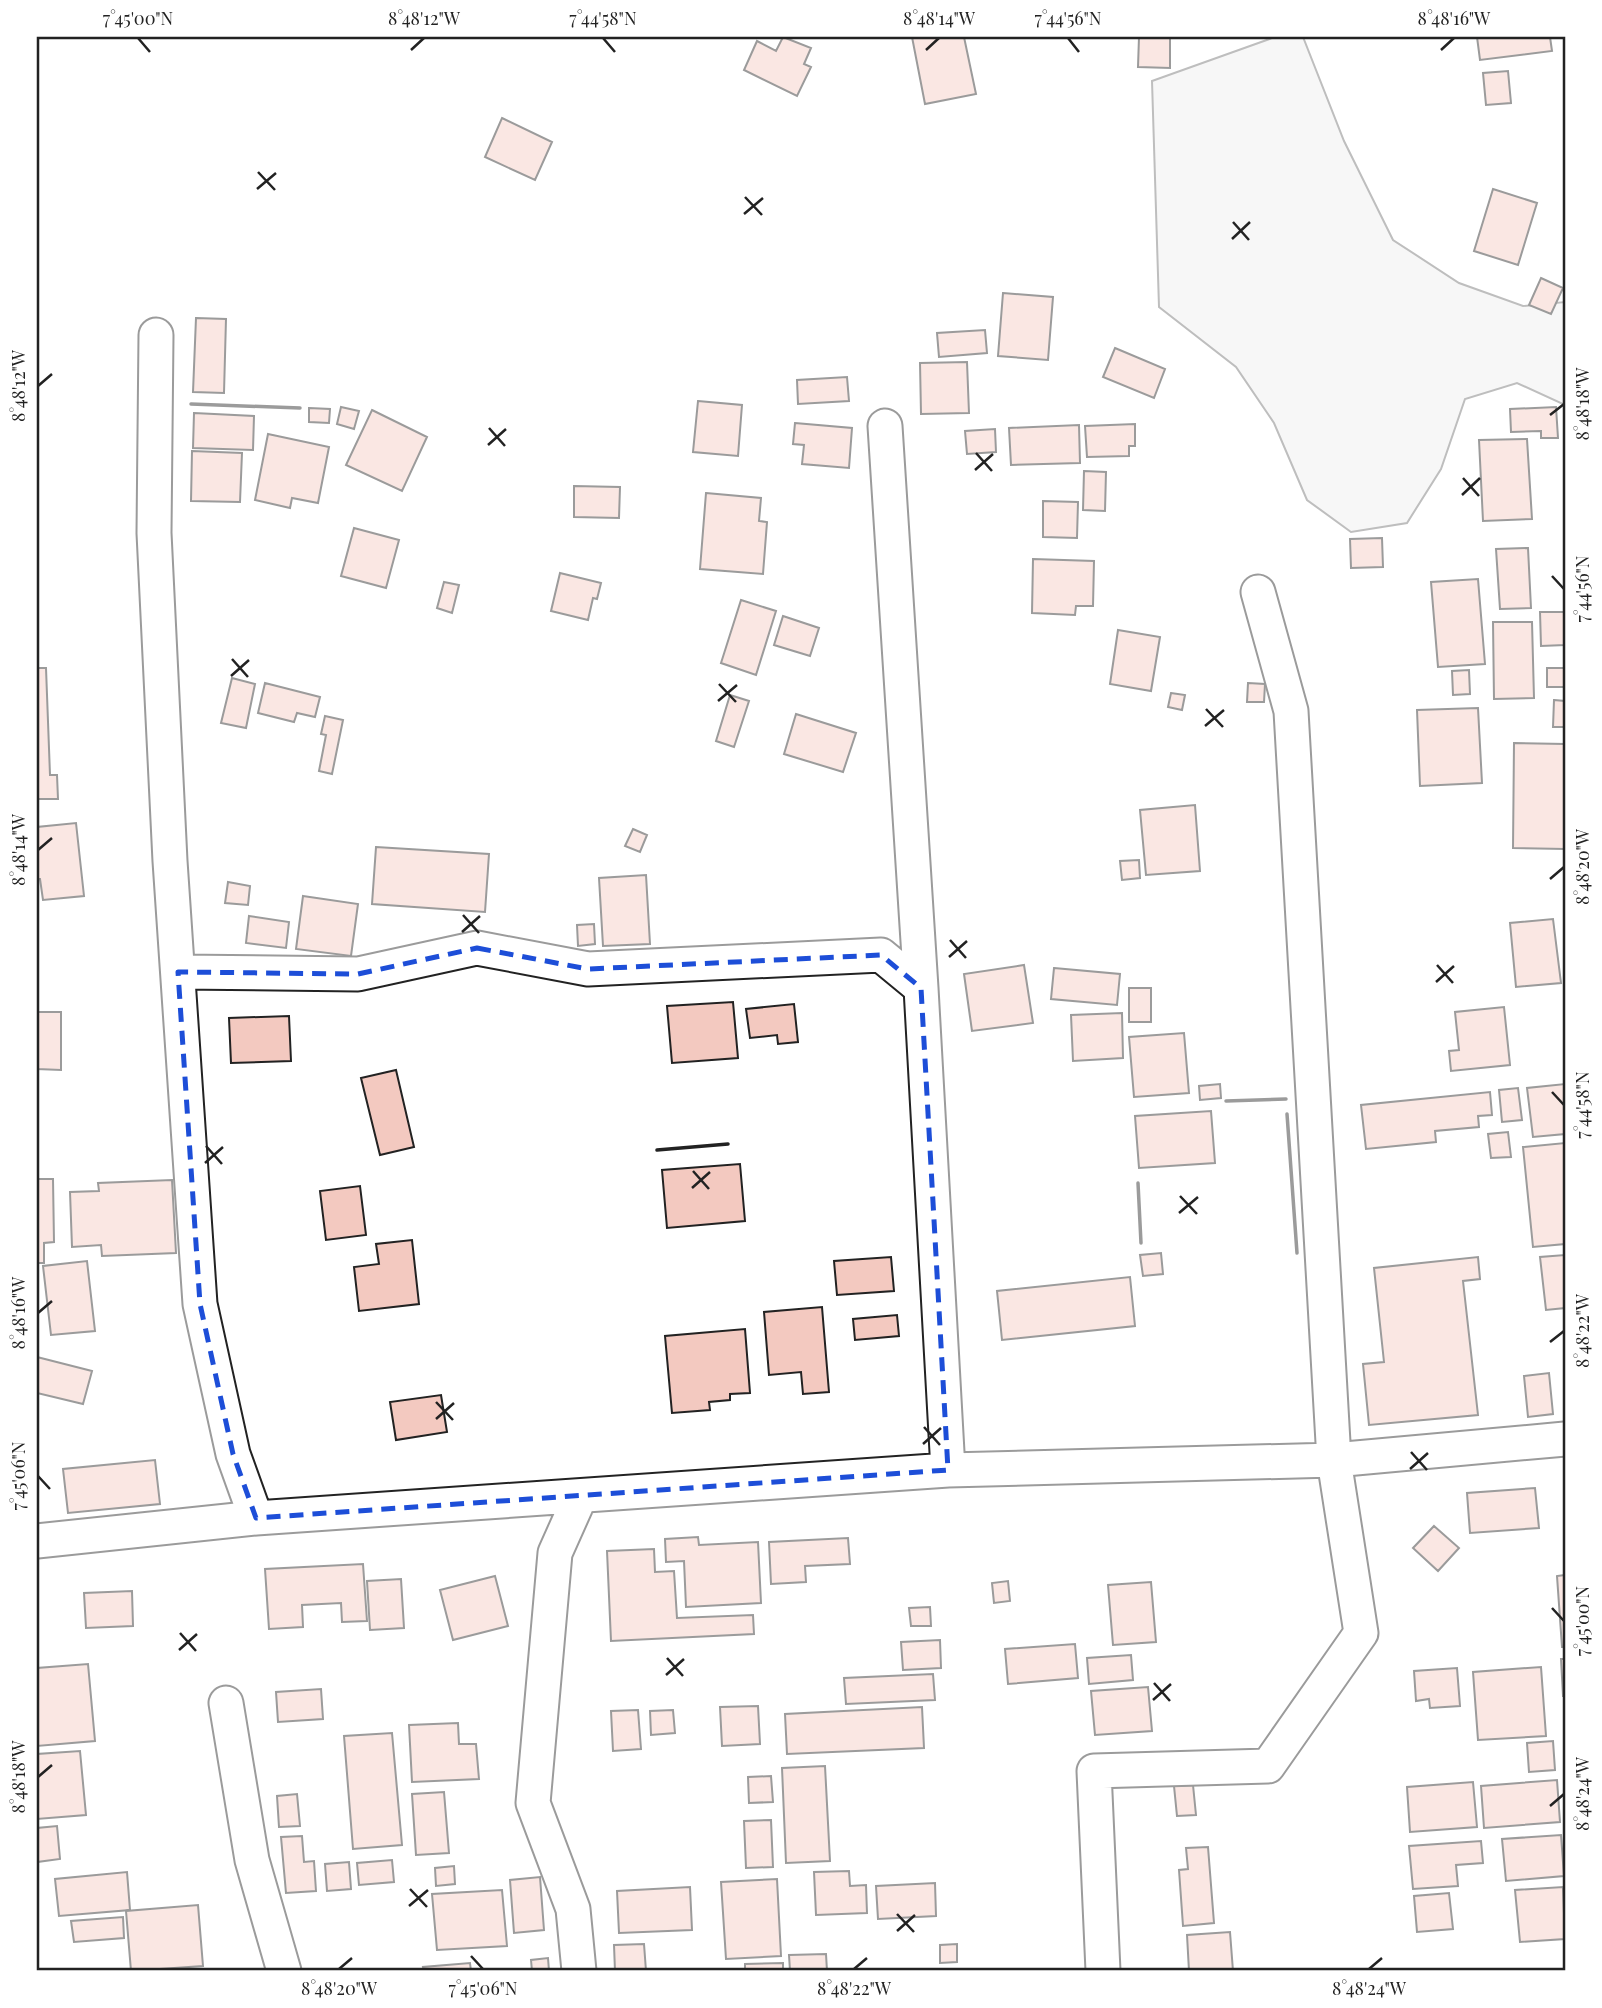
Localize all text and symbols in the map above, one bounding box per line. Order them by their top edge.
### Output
text: 7°45'00"N [103,6,174,30]
text: 8°48'12"W [388,6,461,30]
text: 7°44'58"N [569,6,637,30]
text: 8°48'14"W [903,6,976,30]
text: 7°44'56"N [1034,6,1102,30]
text: 8°48'16"W [1418,6,1491,30]
text: 8°48'12"W [6,349,30,422]
text: 8°48'18"W [1570,367,1594,441]
text: 7°44'56"N [1570,555,1594,623]
text: 8°48'14"W [6,813,30,886]
text: 8°48'20"W [1570,828,1594,905]
text: 7°44'58"N [1570,1071,1594,1139]
text: 8°48'16"W [6,1276,30,1349]
text: 8°48'22"W [1570,1293,1594,1368]
text: 7°45'06"N [6,1441,30,1511]
text: 7°45'00"N [1570,1585,1594,1656]
text: 8°48'18"W [6,1740,30,1814]
text: 8°48'24"W [1570,1756,1594,1831]
text: 8°48'20"W [301,1976,378,2000]
text: 7°45'06"N [448,1976,518,2000]
text: 8°48'22"W [817,1976,892,2000]
text: 8°48'24"W [1332,1976,1407,2000]

